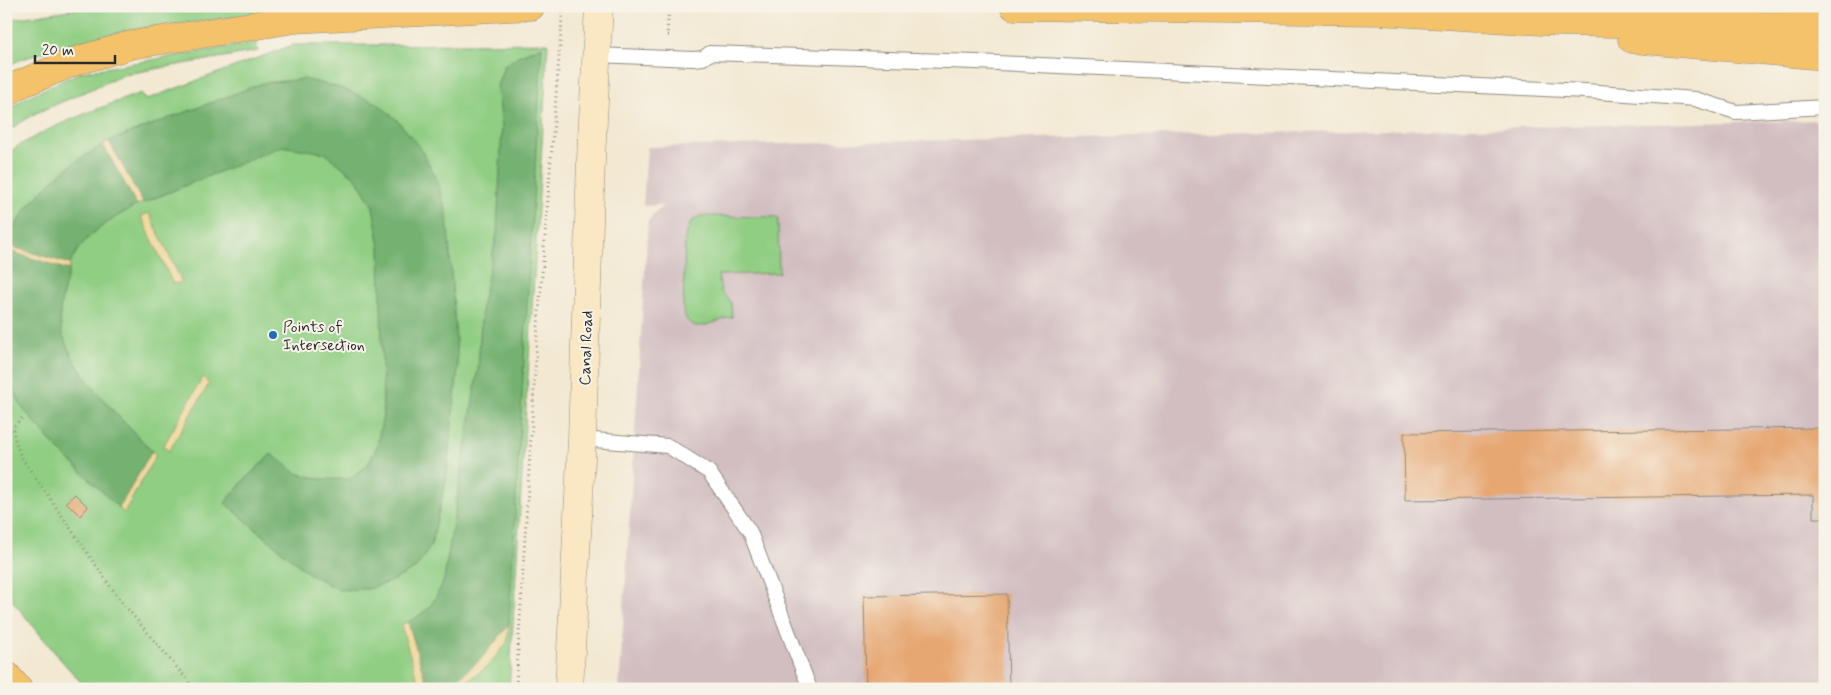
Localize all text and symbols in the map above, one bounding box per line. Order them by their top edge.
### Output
scale bar [35,32,115,64]
text: 20 m [42,41,74,61]
street label: Canal Road [575,310,598,386]
place label: Points of Intersection [283,317,365,356]
marker: Points of Intersection [267,329,279,341]

